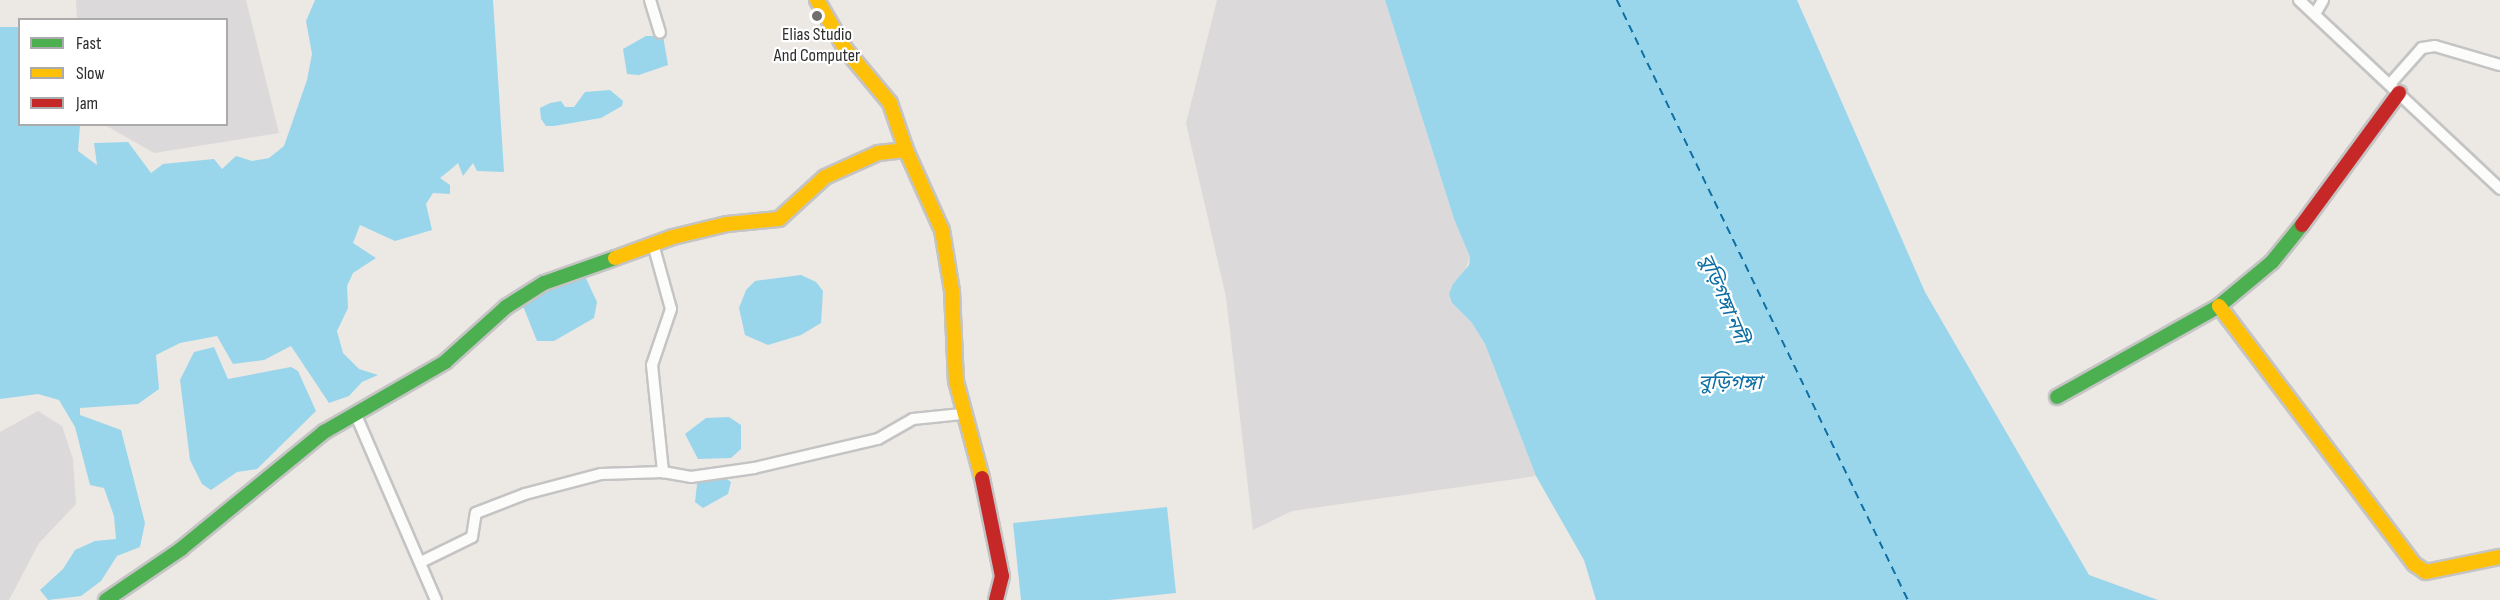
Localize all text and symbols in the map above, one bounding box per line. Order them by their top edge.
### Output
marker: Elias Studio And Computer [810,9,824,23]
legend [18,18,228,126]
place label: Elias Studio And Computer [774,25,860,68]
text: Fast [76,33,101,54]
text: Slow [76,63,105,84]
text: Jam [76,93,98,114]
water label: বুড়িগঙ্গা নদী [1693,251,1753,347]
water label: বুড়িগঙ্গা [1698,371,1762,395]

